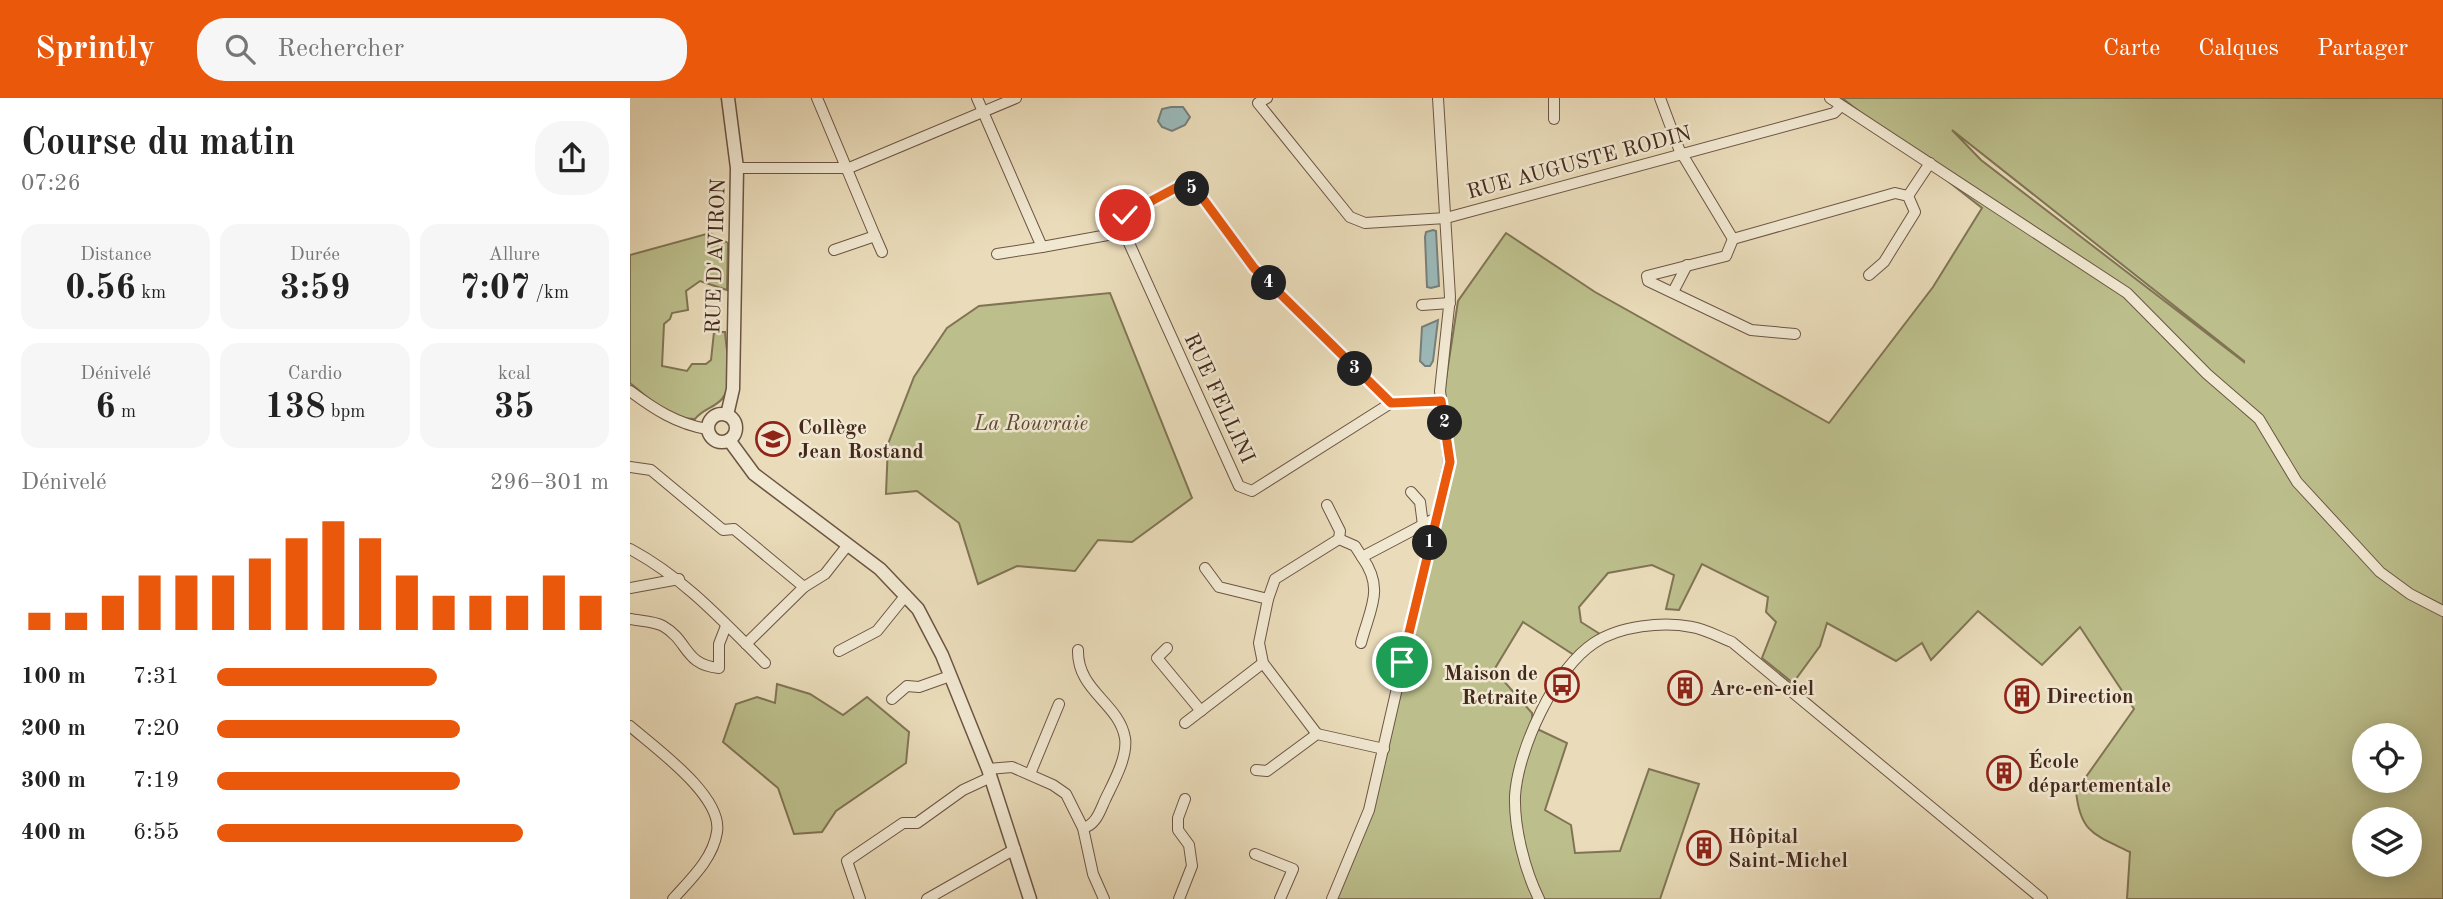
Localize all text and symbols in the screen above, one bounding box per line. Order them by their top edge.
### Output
search box [197,18,687,81]
icon: search [221,30,259,68]
text: Sprintly [35,33,155,66]
text: Rechercher [277,36,404,62]
text: Carte [2103,37,2160,61]
text: Calques [2198,37,2279,61]
text: Partager [2317,37,2408,61]
button: share [535,121,609,195]
street label: RUE AUGUSTE RODIN [1465,123,1694,204]
text: Course du matin [21,125,295,163]
text: 07:26 [21,172,81,195]
pin: 5 [1174,172,1210,206]
street label: RUE D'AVIRON [703,178,730,334]
text: 5 [1186,179,1197,198]
pin [1095,185,1155,245]
icon: check [1106,196,1144,234]
text: Distance [80,246,151,265]
text: Durée [290,246,340,265]
text: Allure [489,246,540,265]
pin: 4 [1252,266,1286,300]
text: 0.56 [65,271,136,306]
text: 3:59 [280,271,350,306]
text: 7:07 [460,271,530,306]
text: 4 [1263,273,1274,292]
text: km [136,284,166,303]
text: /km [530,284,569,303]
street label: RUE FELLINI [1179,330,1258,467]
pin: 3 [1338,352,1372,386]
text: 3 [1349,359,1360,378]
text: Dénivelé [80,365,151,384]
text: Cardio [288,365,342,384]
text: kcal [498,365,531,384]
text: 6 [95,390,116,425]
text: 138 [265,390,325,425]
text: 35 [494,390,535,425]
text: m [116,403,136,422]
text: bpm [325,403,365,422]
pin: 2 [1428,406,1462,440]
text: 2 [1439,413,1450,432]
park label: La Rouvraie [973,414,1088,435]
place label: Collège Jean Rostand [798,418,924,463]
school or university icon: Collège Jean Rostand [754,420,792,458]
text: Dénivelé [21,471,107,494]
text: 296–301 m [490,471,609,494]
pin: 1 [1412,526,1448,560]
text: 1 [1424,533,1435,552]
pin [1372,632,1432,692]
icon: arrive [1383,643,1421,681]
place label: Maison de Retraite [1444,664,1538,709]
text: 100 m [21,665,86,688]
text: 7:31 [133,665,179,688]
bus stop icon: Maison de Retraite [1543,666,1581,704]
building icon: Arc-en-ciel [1666,669,1704,707]
building icon: Direction [2003,677,2041,715]
place label: Arc-en-ciel [1710,679,1814,700]
place label: Direction [2046,687,2134,708]
text: 200 m [21,717,86,740]
text: 7:20 [133,717,179,740]
map controls [2352,723,2422,877]
button: locate [2352,723,2422,793]
place label: École départementale [2028,748,2171,797]
building icon: École départementale [1985,754,2023,792]
text: 300 m [21,769,86,792]
text: 7:19 [133,769,179,792]
button: layers [2352,807,2422,877]
text: 400 m [21,821,86,844]
text: 6:55 [133,821,179,844]
place label: Hôpital Saint-Michel [1728,827,1848,872]
building icon: Hôpital Saint-Michel [1685,829,1723,867]

